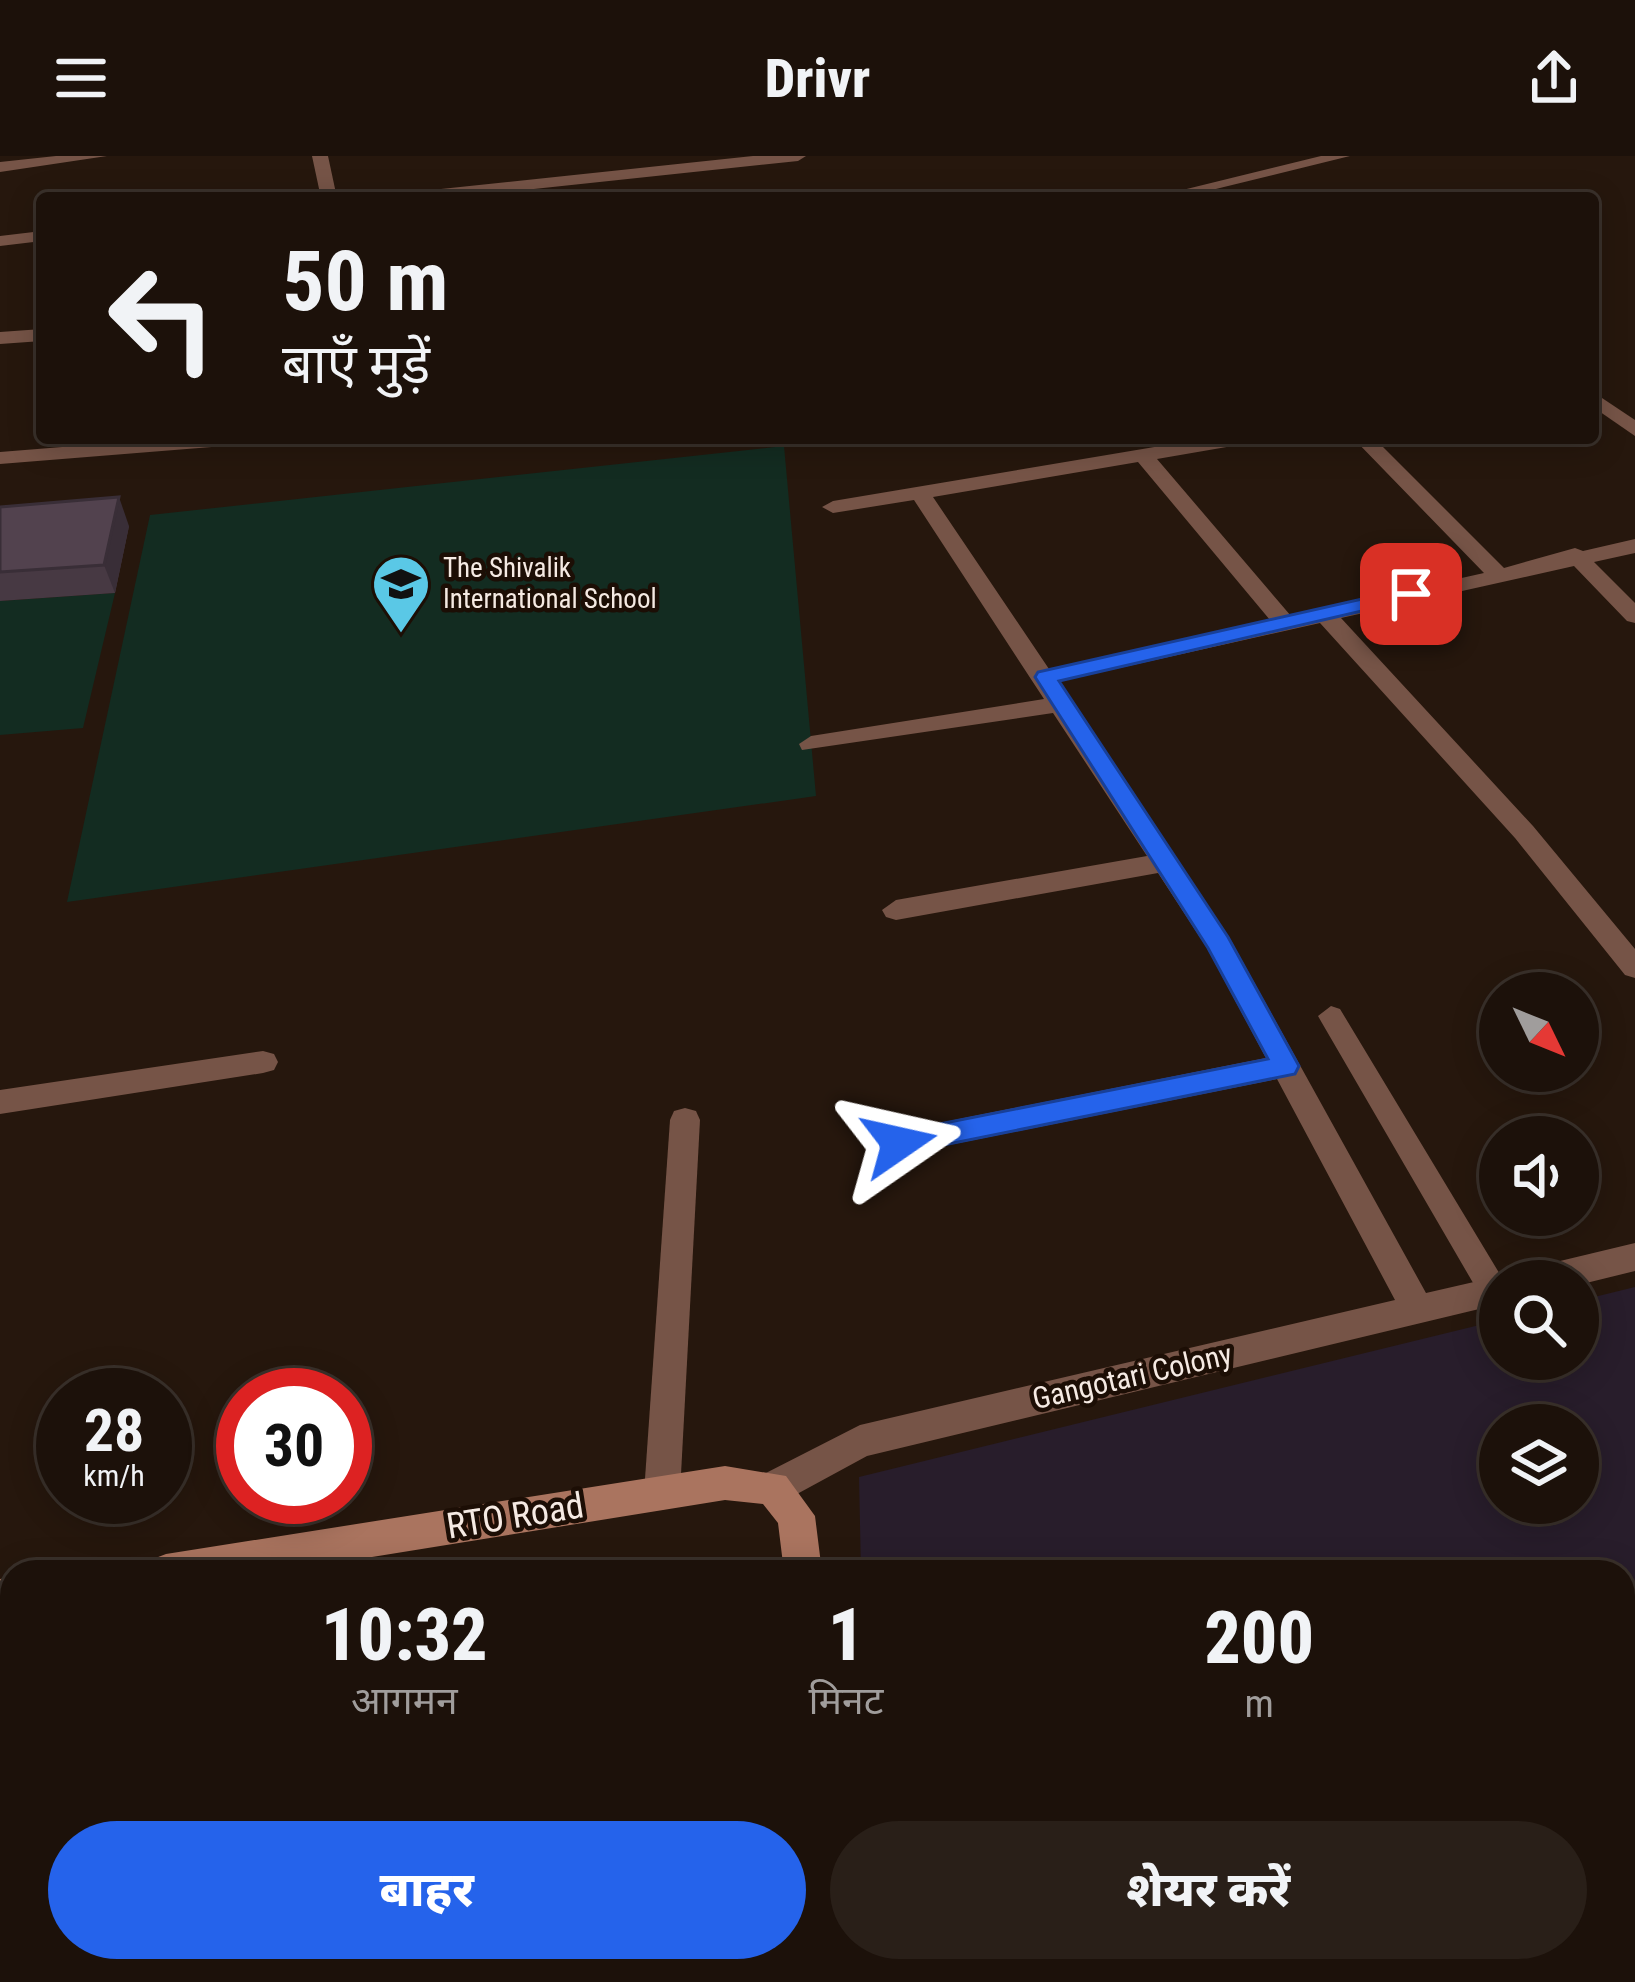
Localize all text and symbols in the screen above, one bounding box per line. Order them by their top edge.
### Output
icon: menu [48,45,114,111]
icon: share [1521,45,1587,111]
text: Drivr [765,47,870,110]
text: 50 m [282,232,449,331]
icon: left [84,240,240,396]
text: बाएँ मुड़ें [282,333,430,396]
pin [1360,543,1462,645]
place label: The Shivalik International School [443,552,657,615]
school or university icon: The Shivalik International School [370,553,432,635]
icon: arrive [1378,561,1444,627]
north arrow [1479,972,1599,1092]
map controls [1479,972,1599,1524]
position arrow [836,1080,962,1206]
button: sound [1479,1116,1599,1236]
button: search [1479,1260,1599,1380]
street label: Gangotari Colony [1029,1336,1235,1416]
speed limit sign: 30 [216,1368,372,1524]
text: 28 [84,1395,144,1466]
button: layers [1479,1404,1599,1524]
text: km/h [83,1458,145,1493]
street label: RTO Road [443,1484,587,1548]
text: 10:32 [321,1593,488,1678]
text: 1 [828,1593,864,1678]
text: 200 [1204,1596,1314,1681]
text: आगमन [351,1678,458,1724]
text: मिनट [809,1678,883,1724]
text: m [1244,1681,1274,1727]
button: बाहर [48,1821,806,1959]
button: शेयर करें [830,1821,1587,1959]

